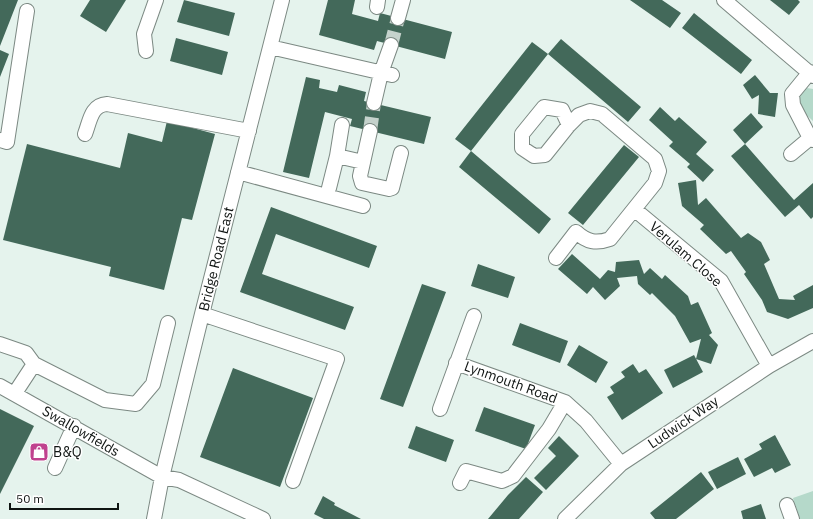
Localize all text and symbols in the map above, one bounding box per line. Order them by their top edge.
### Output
street label: Bridge Road East [194,205,238,313]
street label: Verulam Close [646,218,726,291]
street label: Lynmouth Road [462,357,560,407]
street label: Ludwick Way [644,392,722,452]
street label: Swallowfields [39,402,123,461]
shop icon: B&Q [28,441,50,463]
place label: B&Q [53,443,82,461]
scale bar [10,485,118,511]
text: 50 m [16,491,44,506]

